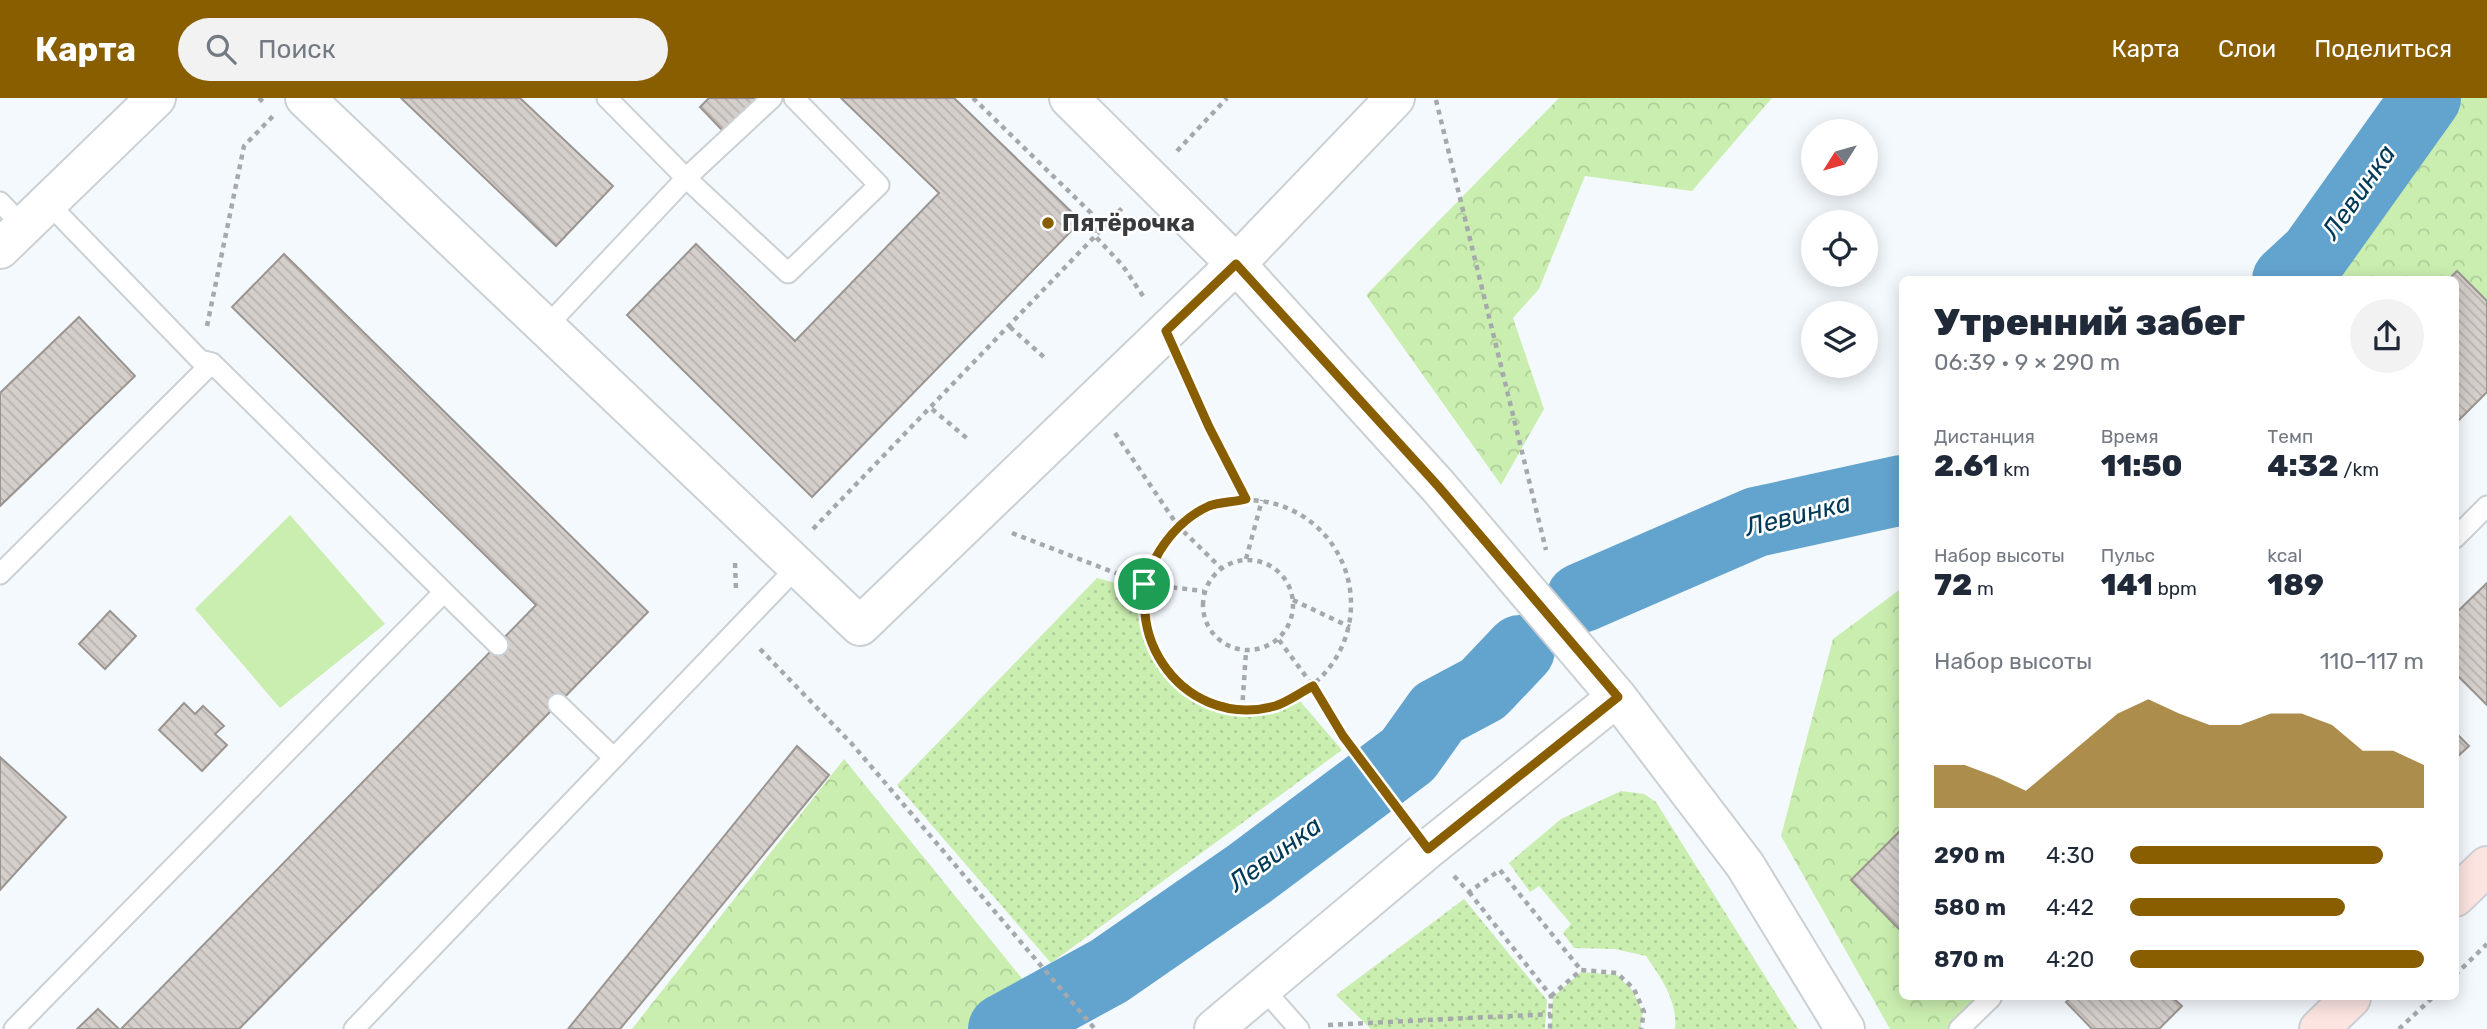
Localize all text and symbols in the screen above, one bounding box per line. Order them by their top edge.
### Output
search box [178,18,668,81]
text: Карта [35,30,136,69]
icon: search [202,30,240,68]
text: Поиск [258,34,336,65]
text: Карта [2111,35,2180,63]
text: Слои [2218,35,2276,63]
text: Поделиться [2314,35,2452,63]
north arrow [1801,119,1878,196]
map controls [1801,119,1878,378]
water label: Левинка [2314,139,2403,247]
place label: Пятёрочка [1062,209,1195,237]
button: locate [1801,210,1878,287]
marker: Пятёрочка [1040,215,1056,231]
text: Утренний забег [1934,299,2245,345]
button: share [2350,299,2424,373]
button: layers [1801,301,1878,378]
text: 06:39 · 9 × 290 m [1934,348,2120,376]
text: Дистанция [1934,425,2035,448]
text: Время [2101,425,2159,448]
text: Темп [2267,425,2313,448]
text: 2.61 [1934,448,1999,484]
text: 11:50 [2101,448,2183,484]
text: 4:32 [2267,448,2339,484]
text: km [1999,458,2030,481]
text: /km [2339,458,2379,481]
water label: Левинка [1740,487,1854,544]
text: Набор высоты [1934,544,2065,567]
text: Пульс [2101,544,2155,567]
text: kcal [2267,544,2302,567]
pin [1114,554,1174,614]
icon: arrive [1125,565,1163,603]
text: 72 [1934,567,1972,603]
text: 141 [2101,567,2153,603]
text: 189 [2267,567,2324,603]
text: m [1972,577,1994,600]
text: bpm [2153,577,2197,600]
text: Набор высоты [1934,647,2092,675]
text: 110–117 m [2320,647,2424,675]
water label: Левинка [1221,810,1328,899]
text: 290 m [1934,841,2005,869]
text: 4:30 [2046,841,2095,869]
text: 580 m [1934,893,2006,921]
text: 4:42 [2046,893,2094,921]
text: 870 m [1934,945,2004,973]
text: 4:20 [2046,945,2094,973]

